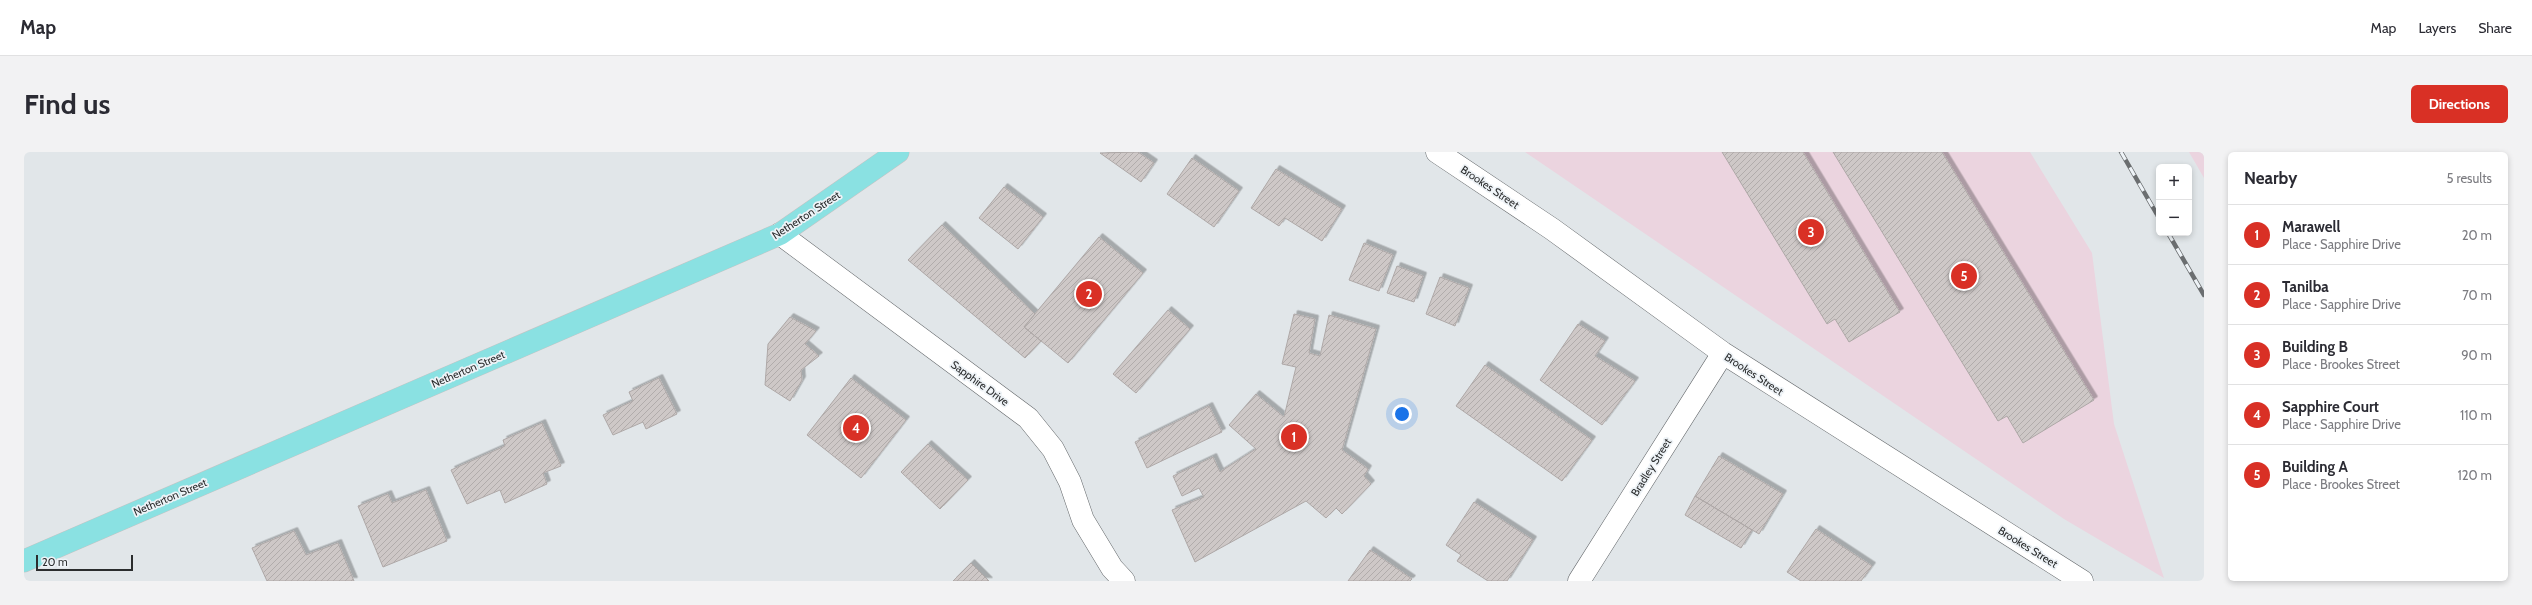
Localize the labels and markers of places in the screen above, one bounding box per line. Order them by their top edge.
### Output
pin: 3 [1798,217,1824,247]
pin: 5 [1951,261,1977,291]
pin: 2 [1076,279,1102,309]
pin: 4 [843,413,869,443]
pin: 1 [1281,422,1307,452]

